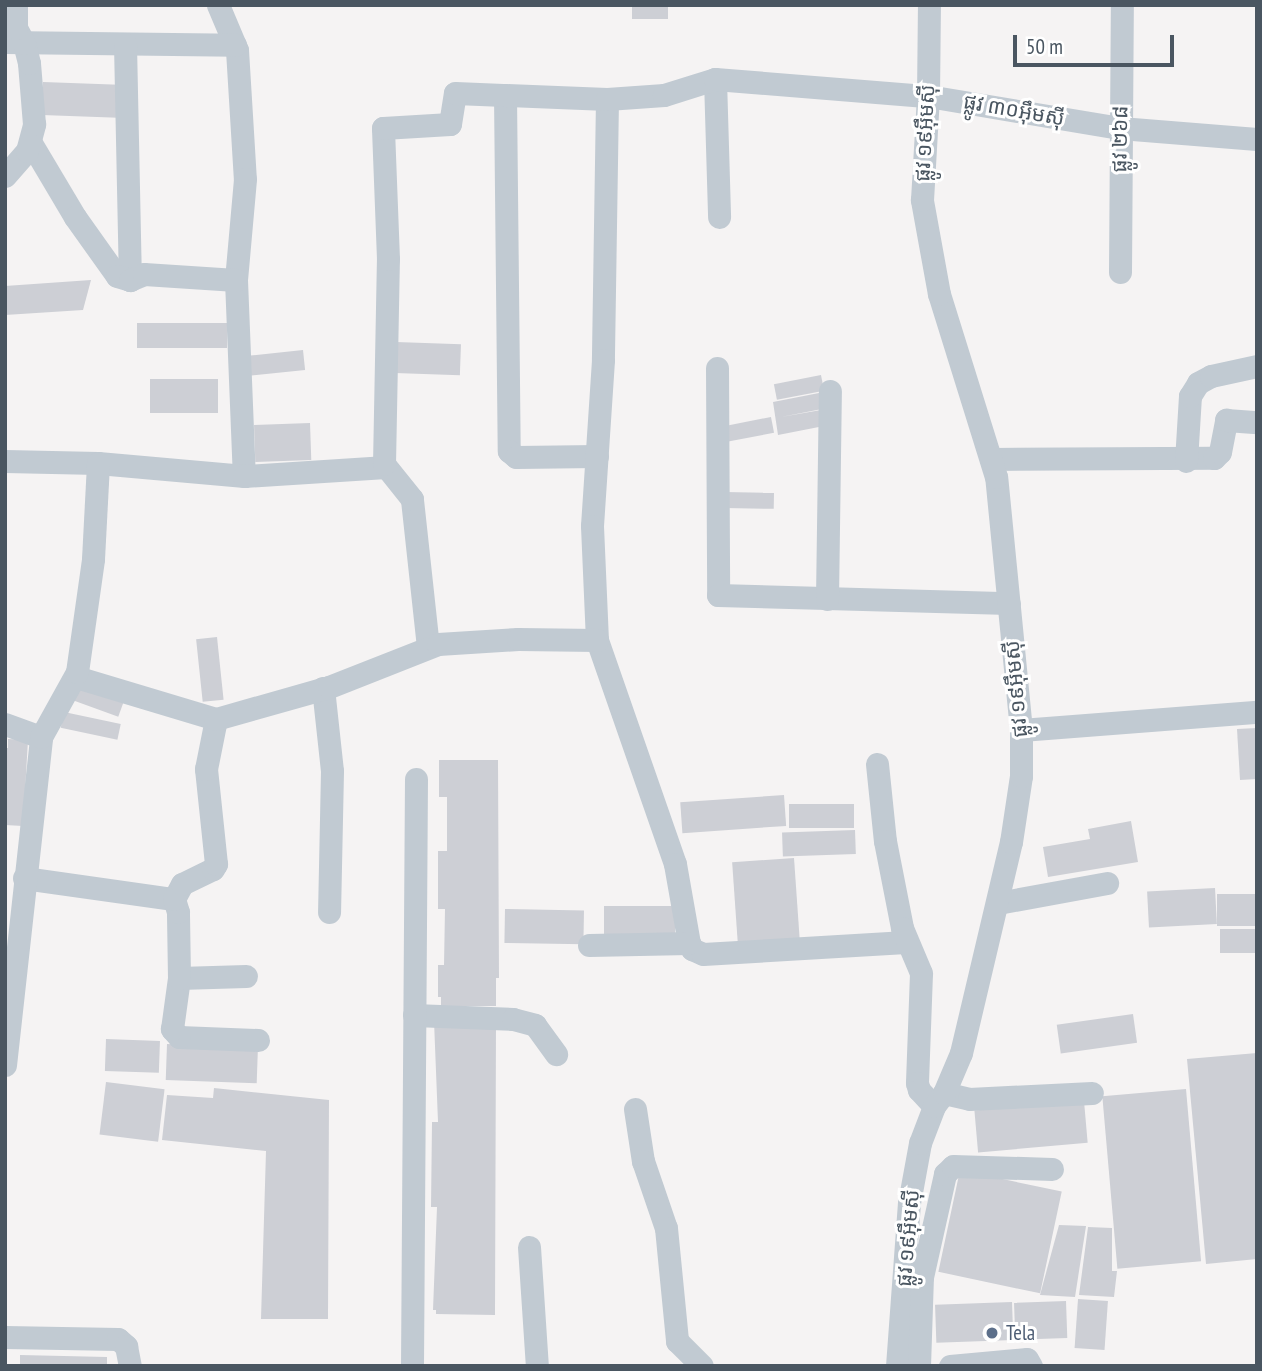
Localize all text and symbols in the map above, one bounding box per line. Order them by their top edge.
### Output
scale bar [1017,21,1178,65]
text: 50 m [1026,33,1063,60]
street label: ផ្លូវ ១៩អ៊ឹមស៊ី [910,84,940,182]
street label: ផ្លូវ ៣០អ៊ឹមស៊ី [961,89,1067,131]
street label: ផ្លូវ ២៦៨ [1107,105,1133,173]
street label: ផ្លូវ ១៩អ៊ឹមស៊ី [999,639,1033,739]
street label: ផ្លូវ ១៩អ៊ឹមស៊ី [891,1188,925,1288]
place label: Tela [1006,1320,1035,1346]
marker: Tela [984,1325,1000,1341]

